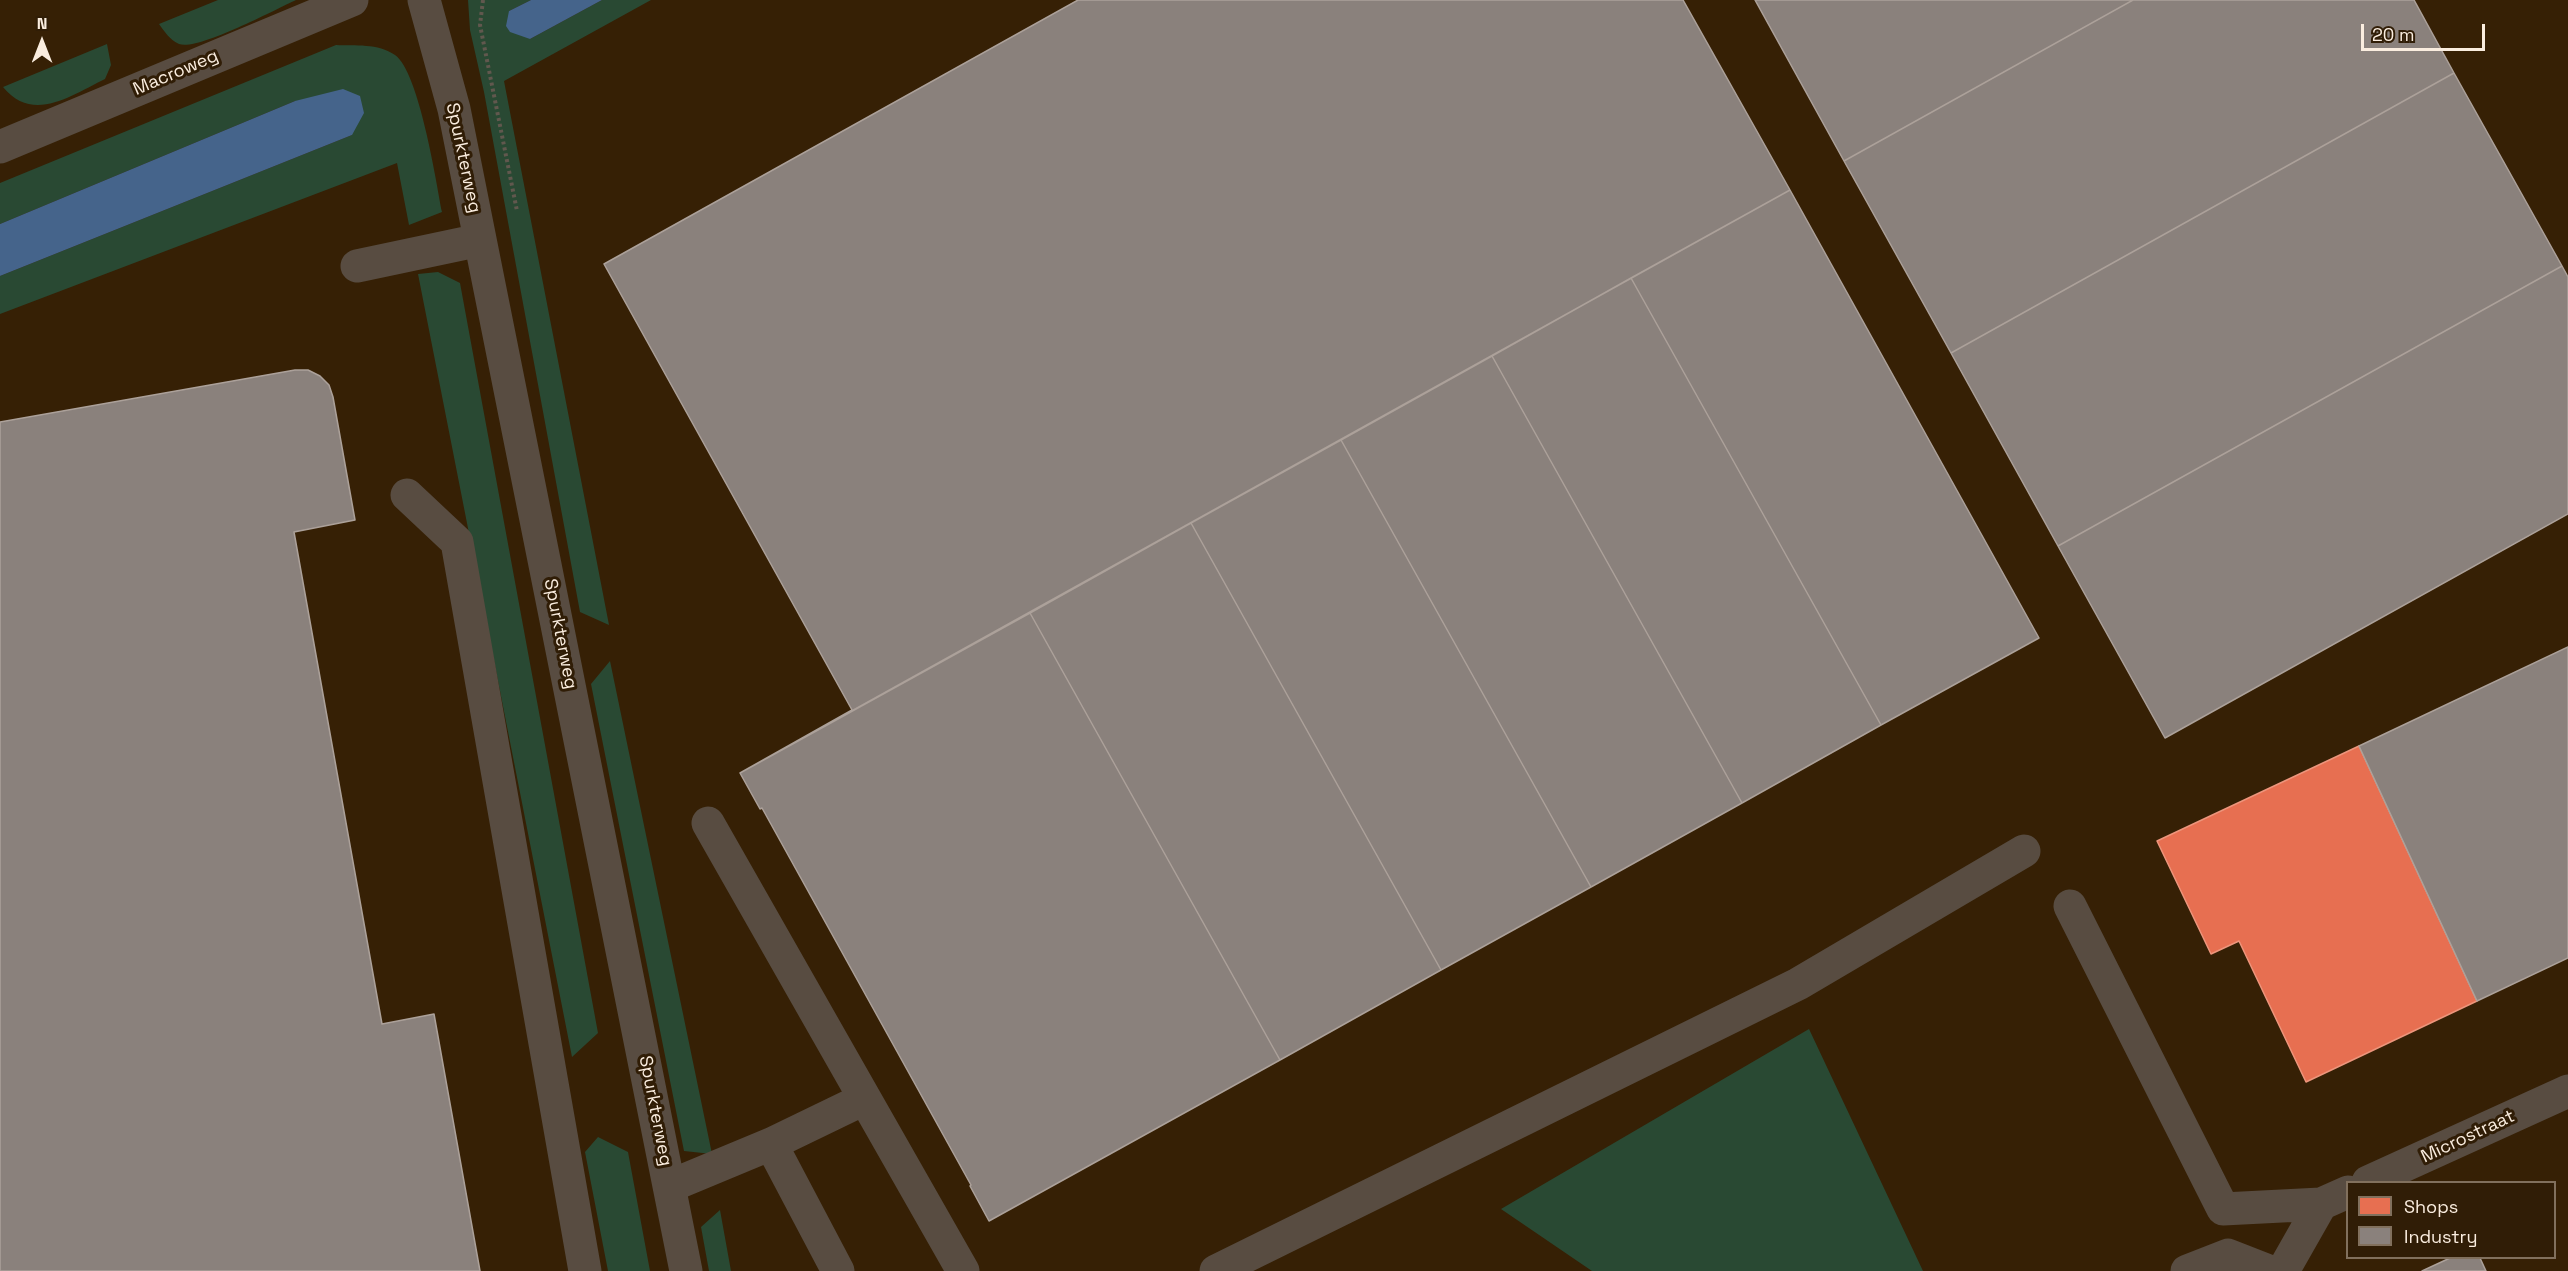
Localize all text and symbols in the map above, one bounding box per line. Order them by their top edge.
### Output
north arrow [12,12,72,72]
scale bar [2364,12,2488,50]
text: N [37,13,47,34]
text: 20 m [2372,23,2415,46]
street label: Macroweg [130,45,222,101]
street label: Spurkterweg [441,101,485,215]
street label: Spurkterweg [539,577,581,691]
street label: Spurkterweg [634,1054,676,1168]
street label: Microstraat [2418,1106,2518,1168]
legend [2346,1181,2556,1259]
text: Shops [2404,1195,2458,1218]
text: Industry [2404,1225,2477,1248]

